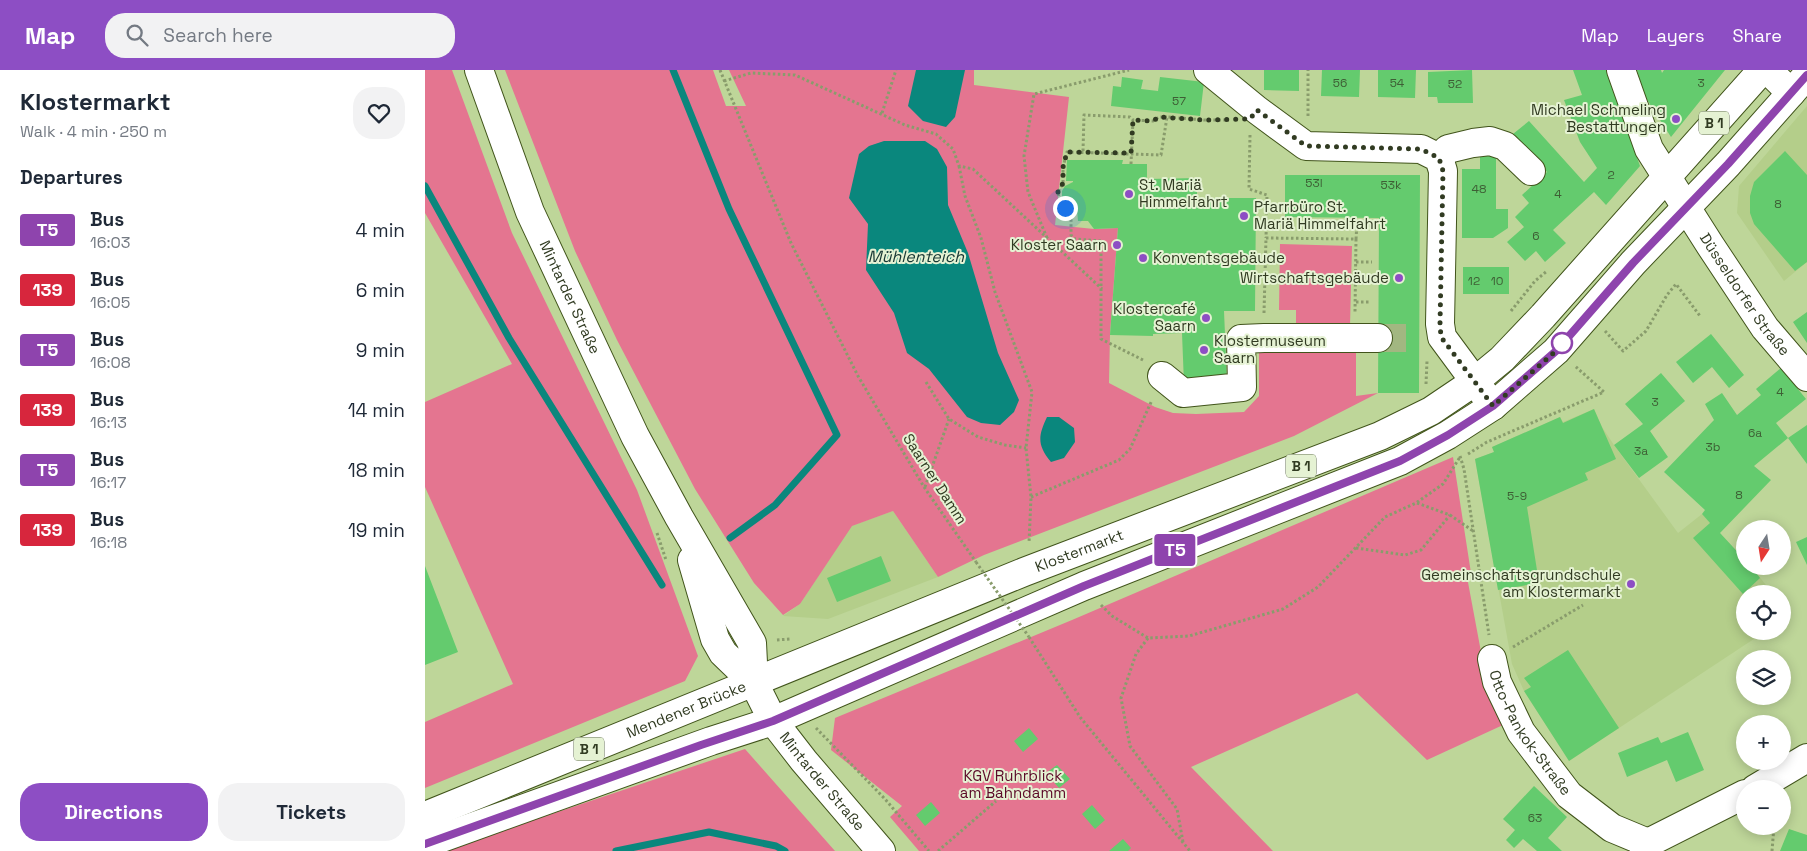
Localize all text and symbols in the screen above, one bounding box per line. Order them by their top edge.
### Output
search box [105,13,455,58]
text: Map [25,20,75,51]
icon: search [123,21,151,49]
text: Search here [163,23,273,48]
text: Map [1581,24,1619,47]
text: Layers [1647,24,1704,47]
text: Share [1732,24,1782,47]
house number: 56 [1333,75,1347,91]
house number: 54 [1390,75,1405,91]
house number: 3 [1697,75,1705,91]
house number: 52 [1448,76,1462,92]
text: Klostermarkt [20,86,171,117]
button: heart [353,87,405,139]
house number: 57 [1172,93,1186,109]
place label: Michael Schmeling Bestattungen [1531,100,1666,136]
road number: B 1 [1699,112,1729,134]
marker: Michael Schmeling Bestattungen [1670,113,1682,125]
text: Walk · 4 min · 250 m [20,121,167,142]
text: Departures [20,165,123,190]
house number: 2 [1607,167,1615,183]
place label: St. Mariä Himmelfahrt [1139,175,1228,211]
house number: 53l [1305,175,1323,191]
house number: 53k [1381,177,1402,193]
house number: 48 [1472,181,1486,197]
house number: 4 [1554,186,1562,202]
marker: St. Mariä Himmelfahrt [1123,188,1135,200]
your location [1053,196,1078,221]
house number: 8 [1774,196,1782,212]
place label: Pfarrbüro St. Mariä Himmelfahrt [1254,197,1386,233]
text: Bus [90,207,124,232]
marker: Pfarrbüro St. Mariä Himmelfahrt [1238,210,1250,222]
text: T5 [37,218,58,241]
text: 4 min [356,218,405,243]
house number: 6 [1532,228,1540,244]
street label: Düsseldorfer Straße [1696,229,1794,359]
text: 16:03 [90,232,130,253]
place label: Kloster Saarn [1011,235,1107,254]
street label: Mintarder Straße [536,237,605,357]
marker: Kloster Saarn [1111,239,1123,251]
water label: Mühlenteich [868,246,965,267]
place label: Konventsgebäude [1153,248,1285,267]
marker: Konventsgebäude [1137,252,1149,264]
text: Bus [90,267,124,292]
place label: Wirtschaftsgebäude [1240,268,1389,287]
marker: Wirtschaftsgebäude [1393,272,1405,284]
house number: 12 [1468,273,1480,289]
house number: 10 [1491,273,1503,289]
text: 139 [32,278,63,301]
text: 6 min [356,278,405,303]
text: 16:05 [90,292,130,313]
place label: Klostercafé Saarn [1113,299,1196,335]
marker: Klostercafé Saarn [1200,312,1212,324]
text: Bus [90,327,124,352]
place label: Klostermuseum Saarn [1214,331,1326,367]
unlabelled marker [1551,332,1573,354]
text: T5 [37,338,58,361]
text: 9 min [356,338,405,363]
marker: Klostermuseum Saarn [1198,344,1210,356]
text: 16:08 [90,352,131,373]
house number: 4 [1776,384,1784,400]
text: Bus [90,387,124,412]
house number: 3 [1651,394,1659,410]
text: 139 [32,398,63,421]
text: 14 min [348,398,405,423]
text: 16:13 [90,412,127,433]
house number: 6a [1748,425,1762,441]
street label: Saarner Damm [899,430,972,528]
house number: 3b [1706,439,1721,455]
house number: 3a [1634,443,1648,459]
text: Bus [90,447,124,472]
road number: B 1 [1286,454,1316,478]
text: T5 [37,458,58,481]
text: 18 min [348,458,405,483]
text: 16:17 [90,472,126,493]
house number: 8 [1735,487,1743,503]
house number: 5-9 [1507,488,1527,504]
text: Bus [90,507,124,532]
text: 139 [32,518,63,541]
text: 19 min [348,518,405,543]
north arrow [1736,520,1791,575]
map controls [1736,520,1791,835]
street label: Klostermarkt [1032,525,1126,576]
text: 16:18 [90,532,127,553]
line badge: T5 [1153,534,1197,566]
text: T5 [1164,538,1186,561]
place label: Gemeinschaftsgrundschule am Klostermarkt [1421,565,1621,601]
marker: Gemeinschaftsgrundschule am Klostermarkt [1625,578,1637,590]
button: locate [1736,585,1791,640]
button: layers [1736,650,1791,705]
street label: Otto-Pankok-Straße [1486,668,1576,799]
street label: Mendener Brücke [623,676,749,742]
button: + [1736,715,1791,770]
street label: Mintarder Straße [776,728,869,835]
road number: B 1 [574,738,604,761]
park label: KGV Ruhrblick am Bahndamm [960,766,1066,802]
button: − [1736,780,1791,835]
button: Directions [20,783,208,841]
button: Tickets [218,783,405,841]
house number: 63 [1528,810,1542,826]

